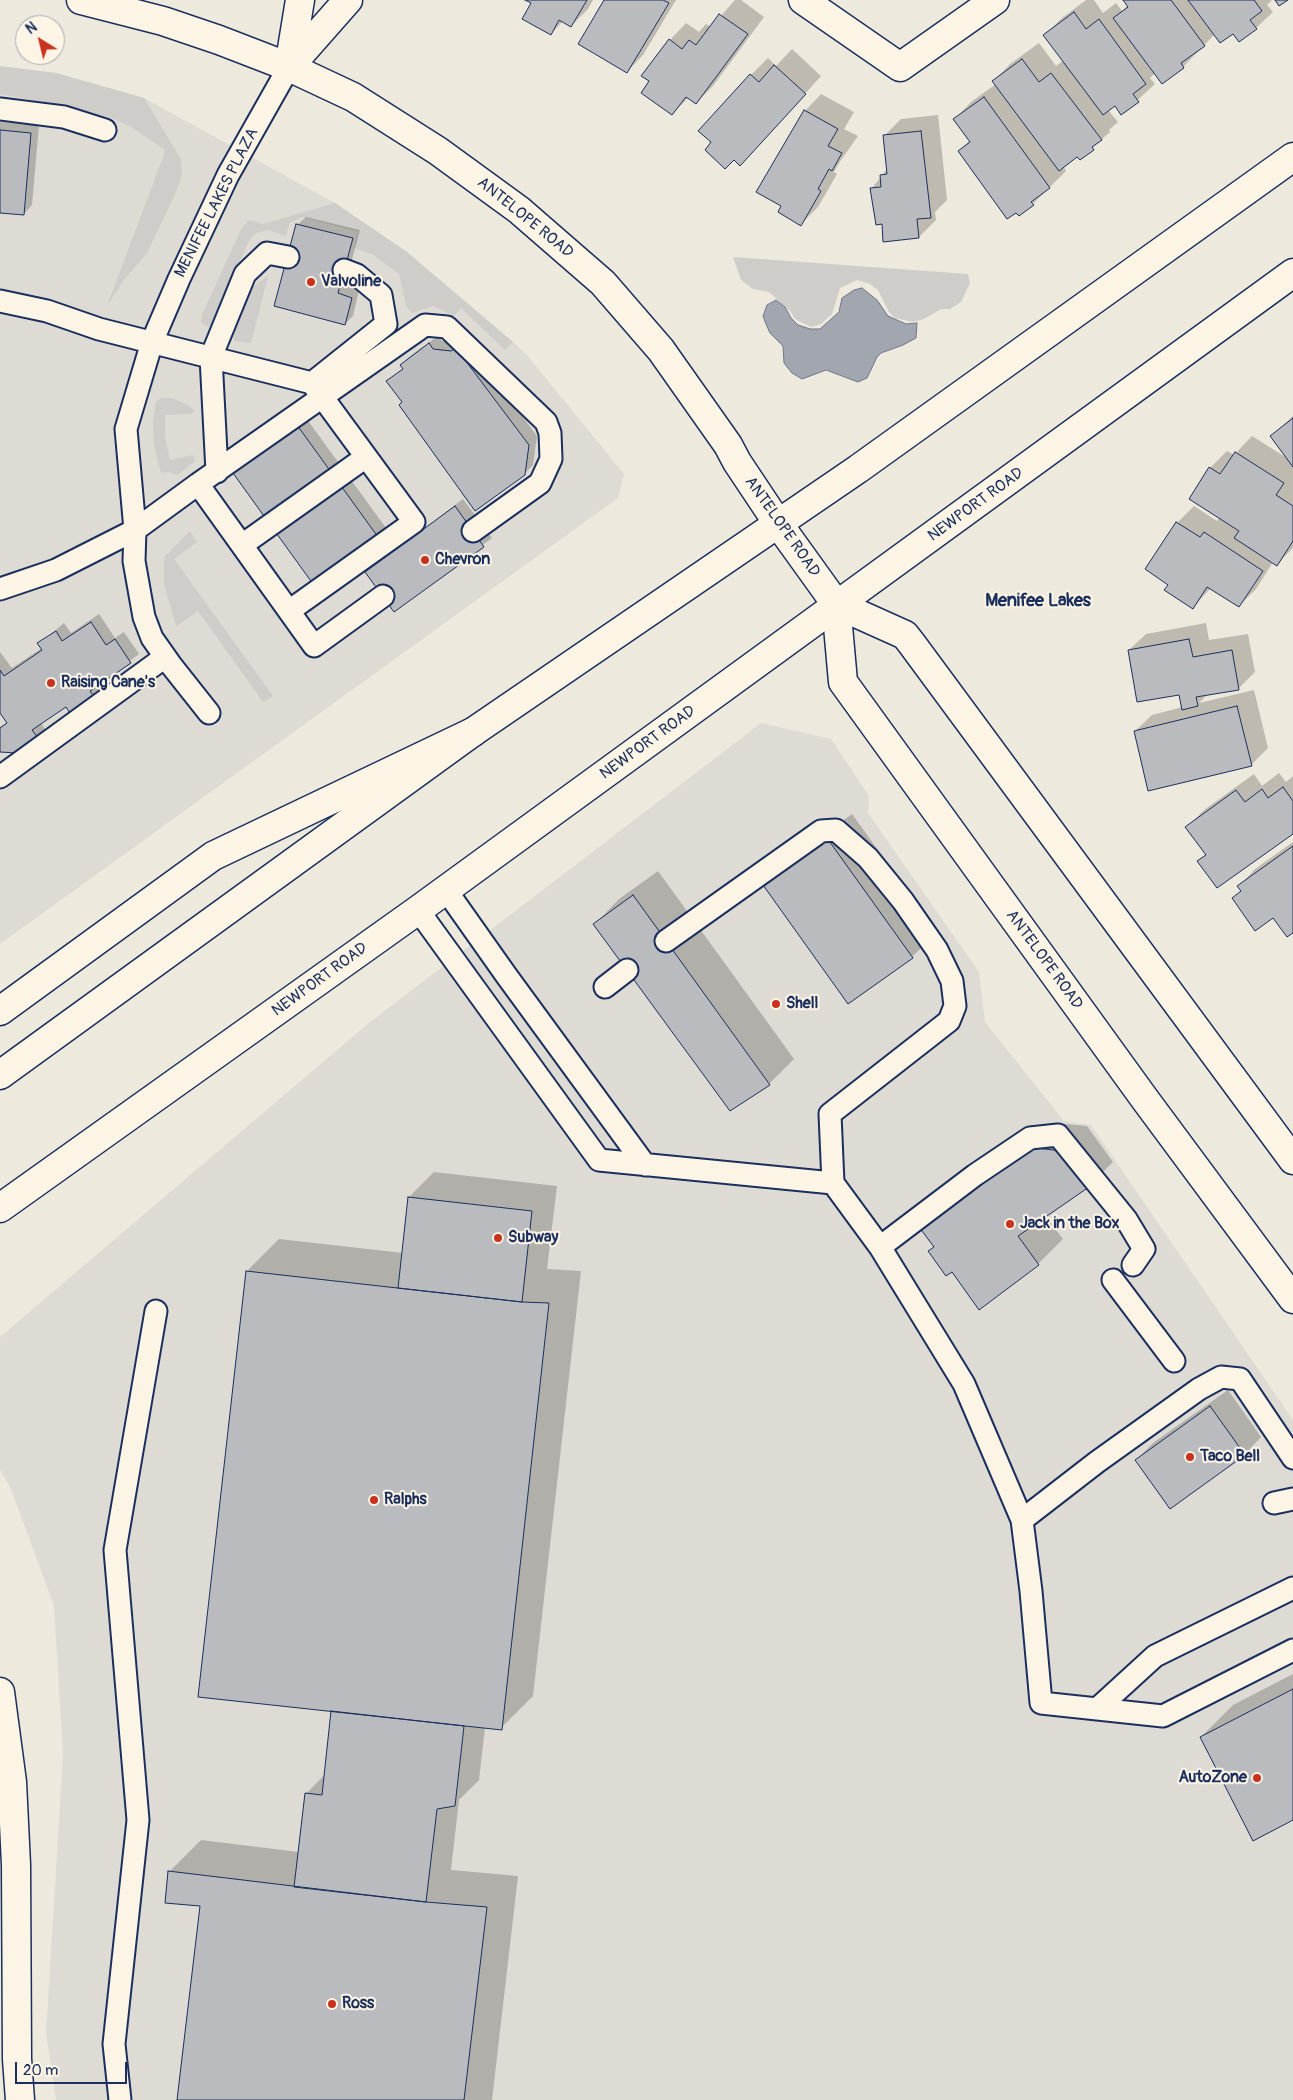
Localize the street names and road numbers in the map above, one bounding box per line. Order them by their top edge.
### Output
street label: MENIFEE LAKES PLAZA [171,125,263,281]
street label: ANTELOPE ROAD [473,173,577,263]
street label: NEWPORT ROAD [925,464,1027,546]
street label: ANTELOPE ROAD [740,473,824,581]
street label: NEWPORT ROAD [597,702,699,784]
street label: ANTELOPE ROAD [1002,907,1086,1013]
street label: NEWPORT ROAD [269,939,371,1021]

